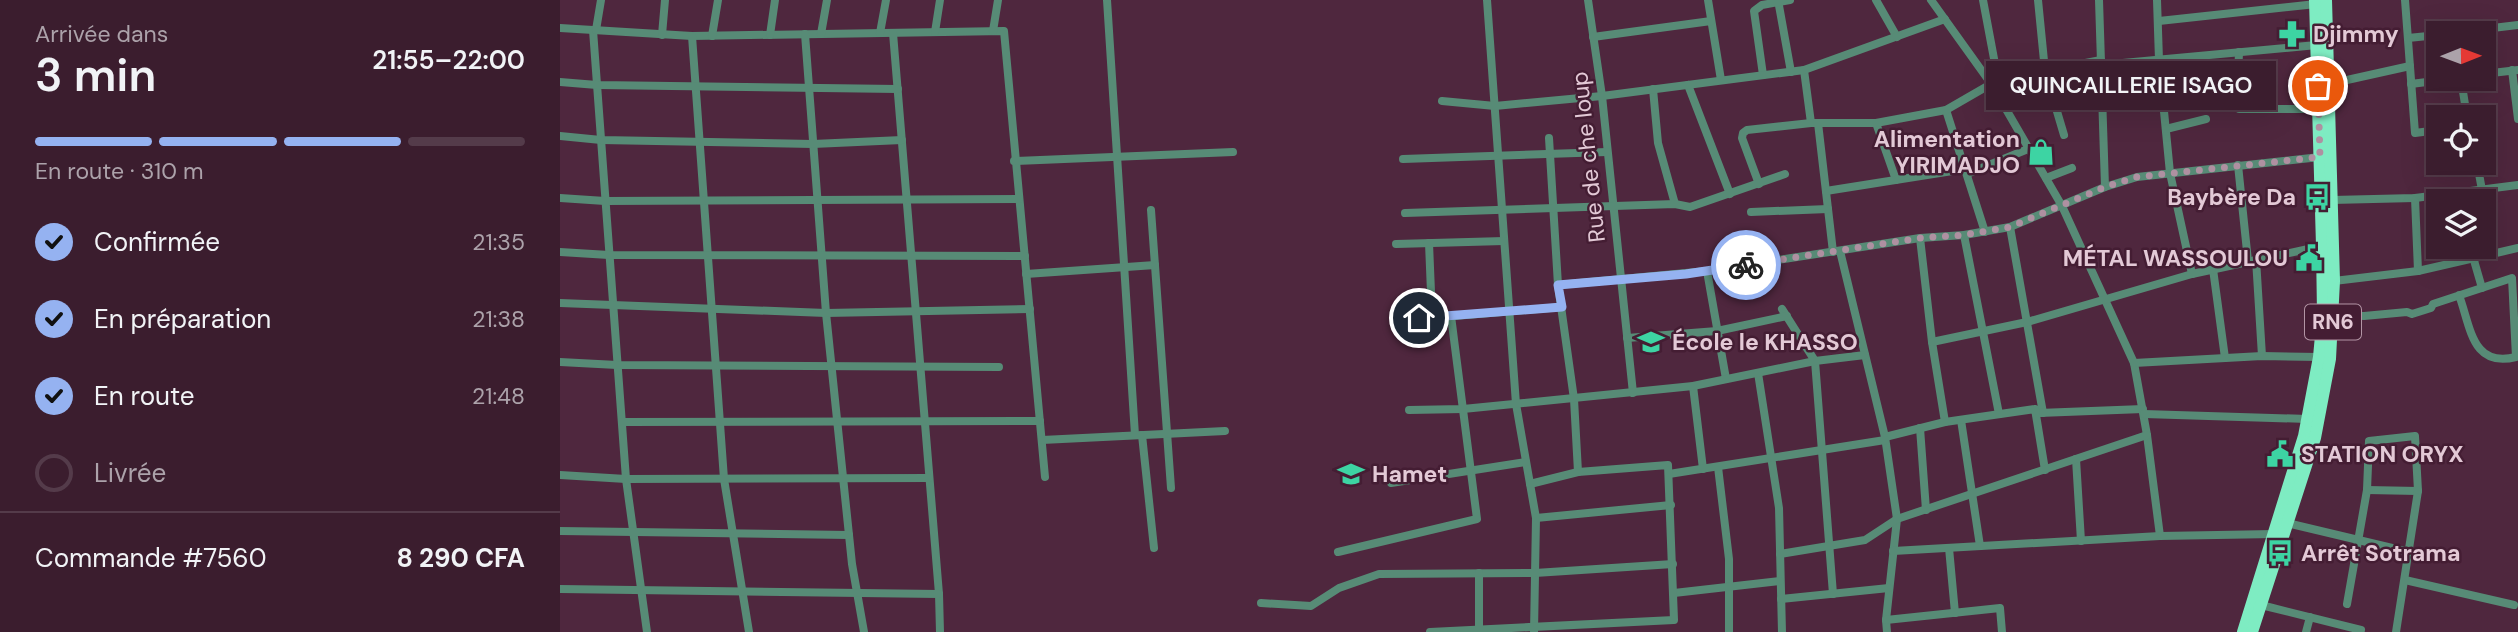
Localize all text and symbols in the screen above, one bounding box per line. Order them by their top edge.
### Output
text: Arrivée dans [35,19,168,49]
pharmacy icon: Djimmy [2277,19,2307,49]
place label: Djimmy [2313,19,2399,49]
north arrow [2426,21,2496,91]
map controls [2426,21,2496,259]
text: 21:55–22:00 [372,43,525,77]
text: 3 min [35,45,156,105]
pin [2288,56,2348,116]
callout: QUINCAILLERIE ISAGO [1986,62,2276,110]
icon: bag [2299,67,2337,105]
street label: Rue de che loup [1564,70,1612,244]
text: QUINCAILLERIE ISAGO [2010,70,2252,100]
button: locate [2426,105,2496,175]
place label: Alimentation YIRIMADJO [1874,124,2020,180]
shop icon: Alimentation YIRIMADJO [2026,137,2056,167]
text: En route · 310 m [35,156,203,186]
place label: Baybère Da [2167,182,2296,212]
bus stop icon: Baybère Da [2302,182,2332,212]
button: layers [2426,189,2496,259]
icon: check [35,223,73,261]
text: Confirmée [94,225,220,259]
text: 21:35 [472,227,525,257]
courier [1711,230,1781,300]
place label: MÉTAL WASSOULOU [2063,243,2288,273]
public building icon: MÉTAL WASSOULOU [2294,243,2324,273]
icon: bike [1727,246,1765,284]
pin [1389,288,1449,348]
icon: home [1400,299,1438,337]
icon: check [35,300,73,338]
text: En préparation [94,302,271,336]
text: 21:38 [472,304,525,334]
road number: RN6 [2305,304,2361,340]
school or university icon: École le KHASSO [1636,327,1666,357]
place label: École le KHASSO [1672,327,1858,357]
icon: check [35,377,73,415]
text: En route [94,379,195,413]
text: 21:48 [472,381,525,411]
public building icon: STATION ORYX [2265,439,2295,469]
place label: STATION ORYX [2301,439,2464,469]
text: Livrée [94,456,166,490]
school or university icon: Hamet [1336,459,1366,489]
place label: Hamet [1372,459,1447,489]
bus stop icon: Arrêt Sotrama [2265,538,2295,568]
place label: Arrêt Sotrama [2301,538,2460,568]
text: Commande #7560 [35,541,266,575]
text: 8 290 CFA [397,541,525,575]

